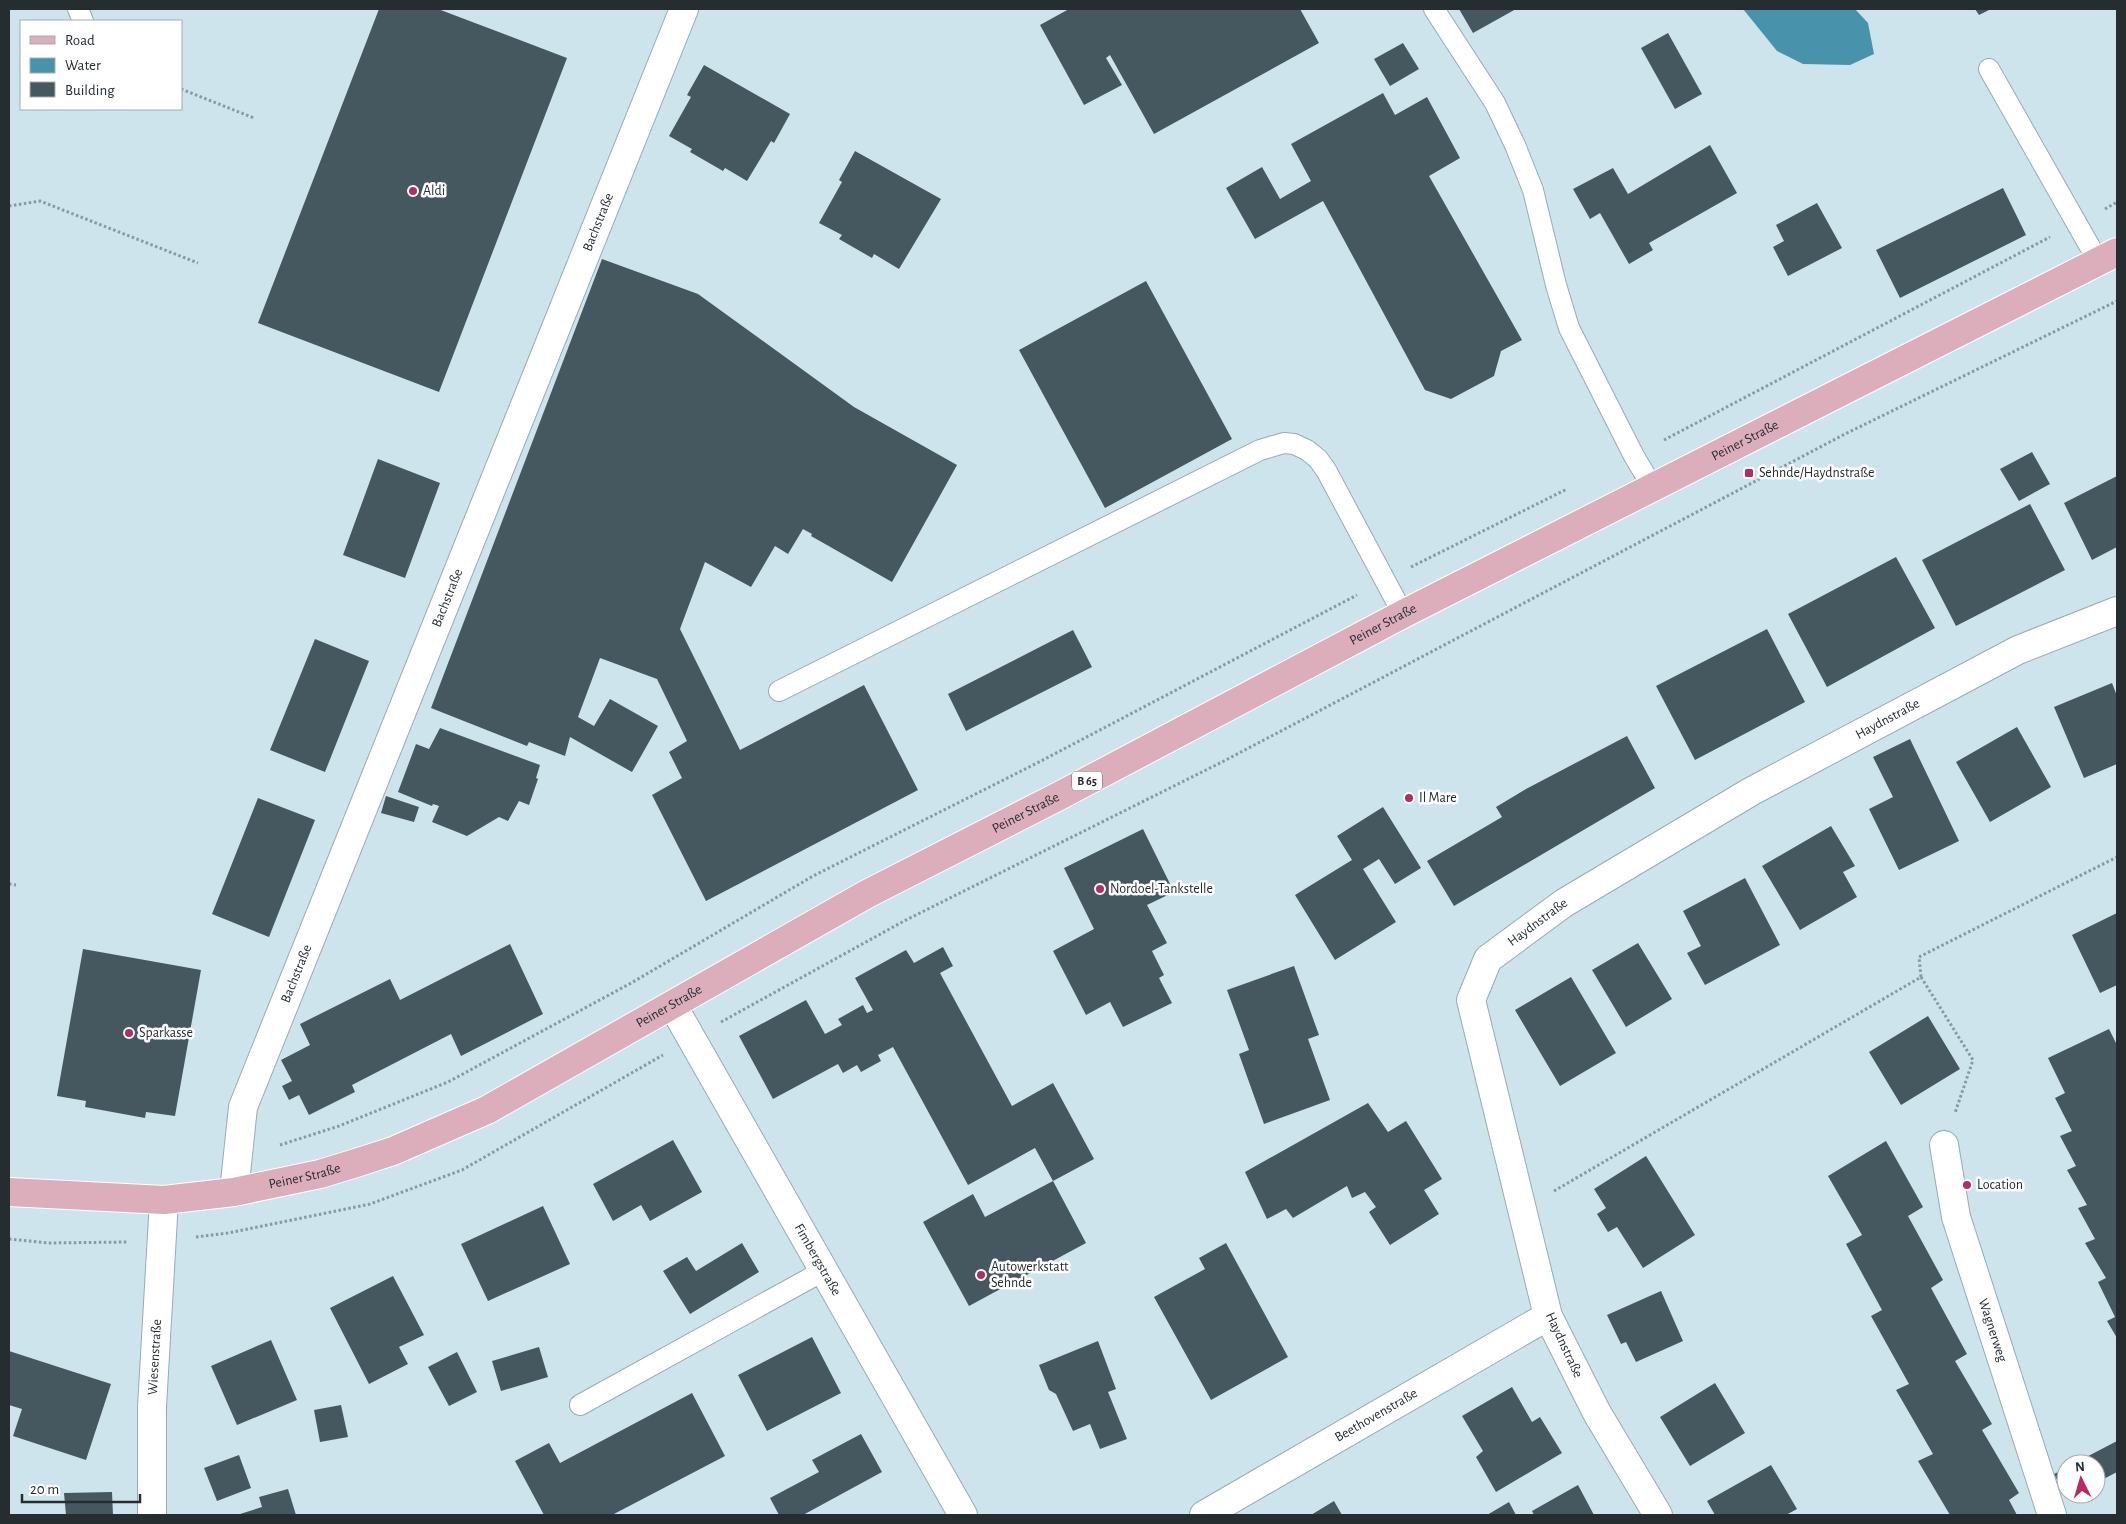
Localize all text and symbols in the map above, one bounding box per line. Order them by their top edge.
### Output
legend [20,20,182,110]
text: Road [65,33,95,48]
text: Water [65,58,101,73]
text: Building [65,83,115,98]
place label: Aldi [423,184,445,198]
marker: Aldi [407,185,419,197]
street label: Bachstraße [580,191,616,253]
street label: Peiner Straße [1709,418,1781,463]
place label: Sehnde/Haydnstraße [1759,466,1874,480]
marker: Sehnde/Haydnstraße [1743,467,1755,479]
street label: Bachstraße [429,567,465,629]
street label: Peiner Straße [1347,601,1419,648]
street label: Haydnstraße [1853,696,1922,742]
road number: B 65 [1072,771,1102,790]
street label: Peiner Straße [990,790,1062,836]
place label: Il Mare [1419,791,1457,805]
marker: Il Mare [1403,792,1415,804]
place label: Nordoel-Tankstelle [1110,882,1213,896]
marker: Nordoel-Tankstelle [1094,883,1106,895]
street label: Haydnstraße [1505,896,1570,949]
street label: Bachstraße [279,943,314,1005]
street label: Peiner Straße [634,982,704,1031]
place label: Sparkasse [139,1026,193,1040]
marker: Sparkasse [123,1027,135,1039]
street label: Peiner Straße [268,1161,342,1192]
place label: Location [1977,1178,2023,1192]
marker: Location [1961,1179,1973,1191]
street label: Fimbergstraße [792,1221,844,1298]
place label: Autowerkstatt Sehnde [991,1260,1069,1290]
marker: Autowerkstatt Sehnde [975,1269,987,1281]
street label: Wagnerweg [1976,1297,2009,1364]
street label: Haydnstraße [1543,1310,1585,1380]
street label: Wiesenstraße [146,1319,164,1395]
street label: Beethovenstraße [1333,1386,1420,1445]
north arrow [2056,1454,2106,1504]
text: N [2074,1460,2085,1474]
scale bar [22,1472,140,1504]
text: 20 m [30,1482,59,1497]

